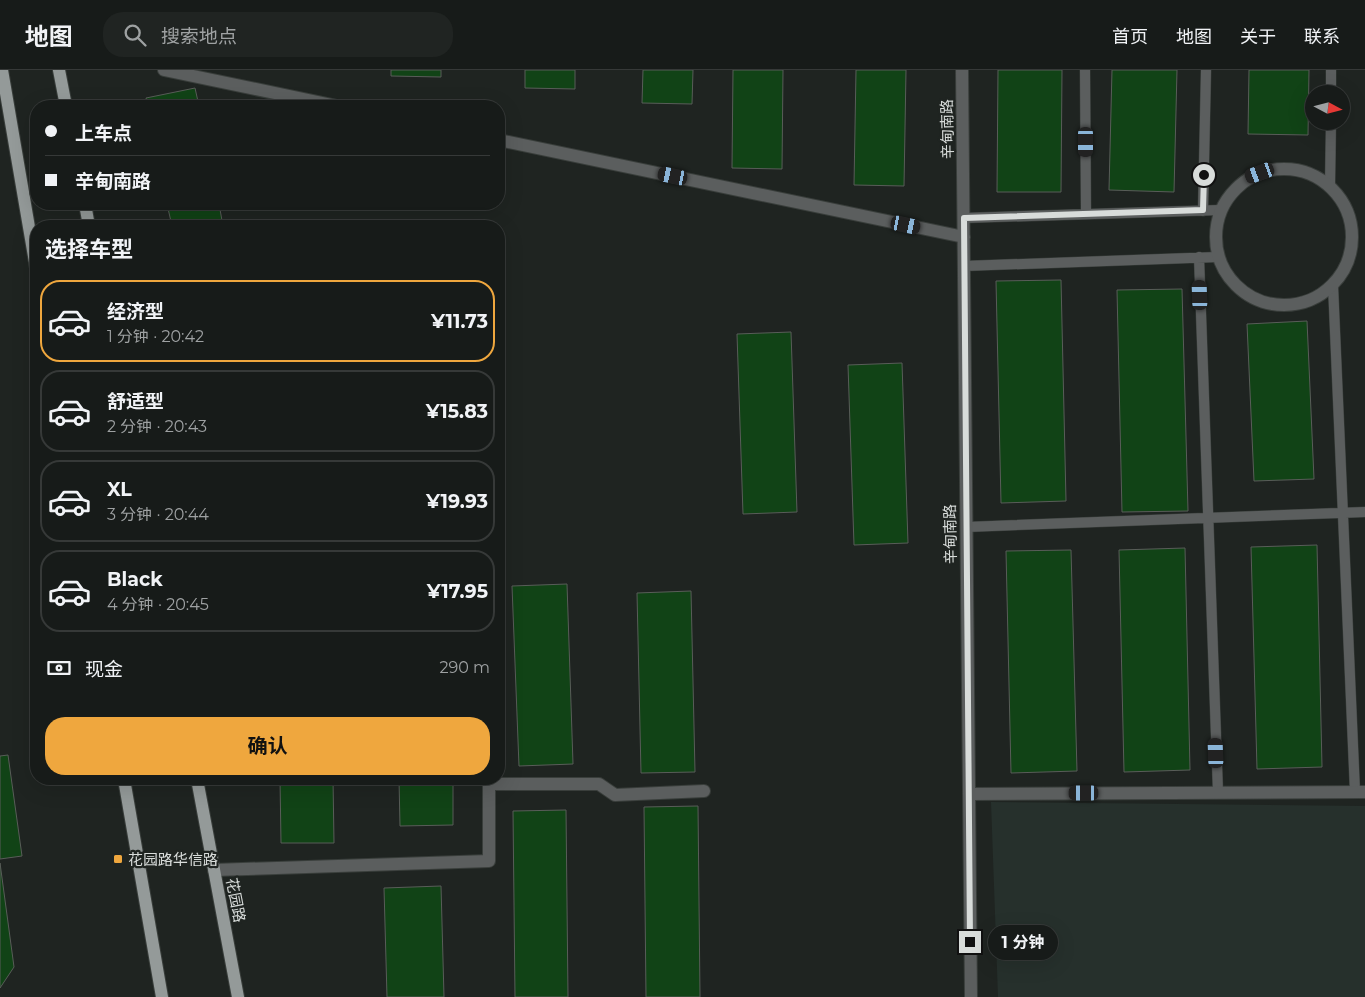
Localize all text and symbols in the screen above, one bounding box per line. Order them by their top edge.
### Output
search box [103,12,453,57]
icon: search [121,21,149,49]
text: 地图 [25,22,73,51]
text: 搜索地点 [161,25,237,48]
text: 首页 [1112,26,1148,48]
text: 地图 [1176,26,1212,48]
text: 关于 [1240,26,1276,48]
text: 联系 [1304,26,1340,48]
north arrow [1305,85,1350,130]
map controls [1305,85,1350,130]
street label: 辛甸南路 [937,99,957,159]
text: 上车点 [75,122,132,145]
car [1078,127,1093,157]
car [1243,161,1276,185]
route start [1193,164,1215,186]
car [656,166,689,186]
text: 辛甸南路 [75,170,151,193]
car [889,215,922,235]
text: 选择车型 [45,236,133,263]
car [1191,280,1208,310]
icon: car [47,299,92,344]
text: 经济型 [107,300,164,323]
text: ¥11.73 [431,310,488,333]
text: 1 分钟 · 20:42 [107,327,204,346]
icon: car [47,389,92,434]
text: 舒适型 [107,390,164,413]
text: ¥15.83 [426,400,488,423]
text: 2 分钟 · 20:43 [107,417,207,436]
text: XL [107,478,132,501]
icon: car [47,479,92,524]
text: ¥19.93 [426,490,488,513]
street label: 辛甸南路 [940,504,960,564]
text: 3 分钟 · 20:44 [107,505,209,524]
text: Black [107,568,163,591]
icon: car [47,569,92,614]
text: ¥17.95 [427,580,488,603]
text: 4 分钟 · 20:45 [107,595,209,614]
icon: cash [45,654,73,682]
text: 现金 [85,658,123,681]
text: 290 m [439,658,490,677]
button: 确认 [45,717,490,775]
car [1207,738,1224,768]
car [1069,786,1099,801]
place label: 花园路华信路 [128,850,218,869]
marker: 花园路华信路 [112,853,124,865]
street label: 花园路 [222,876,250,924]
callout: 1 分钟 [988,924,1058,960]
route end [959,931,981,953]
text: 1 分钟 [1002,933,1044,952]

